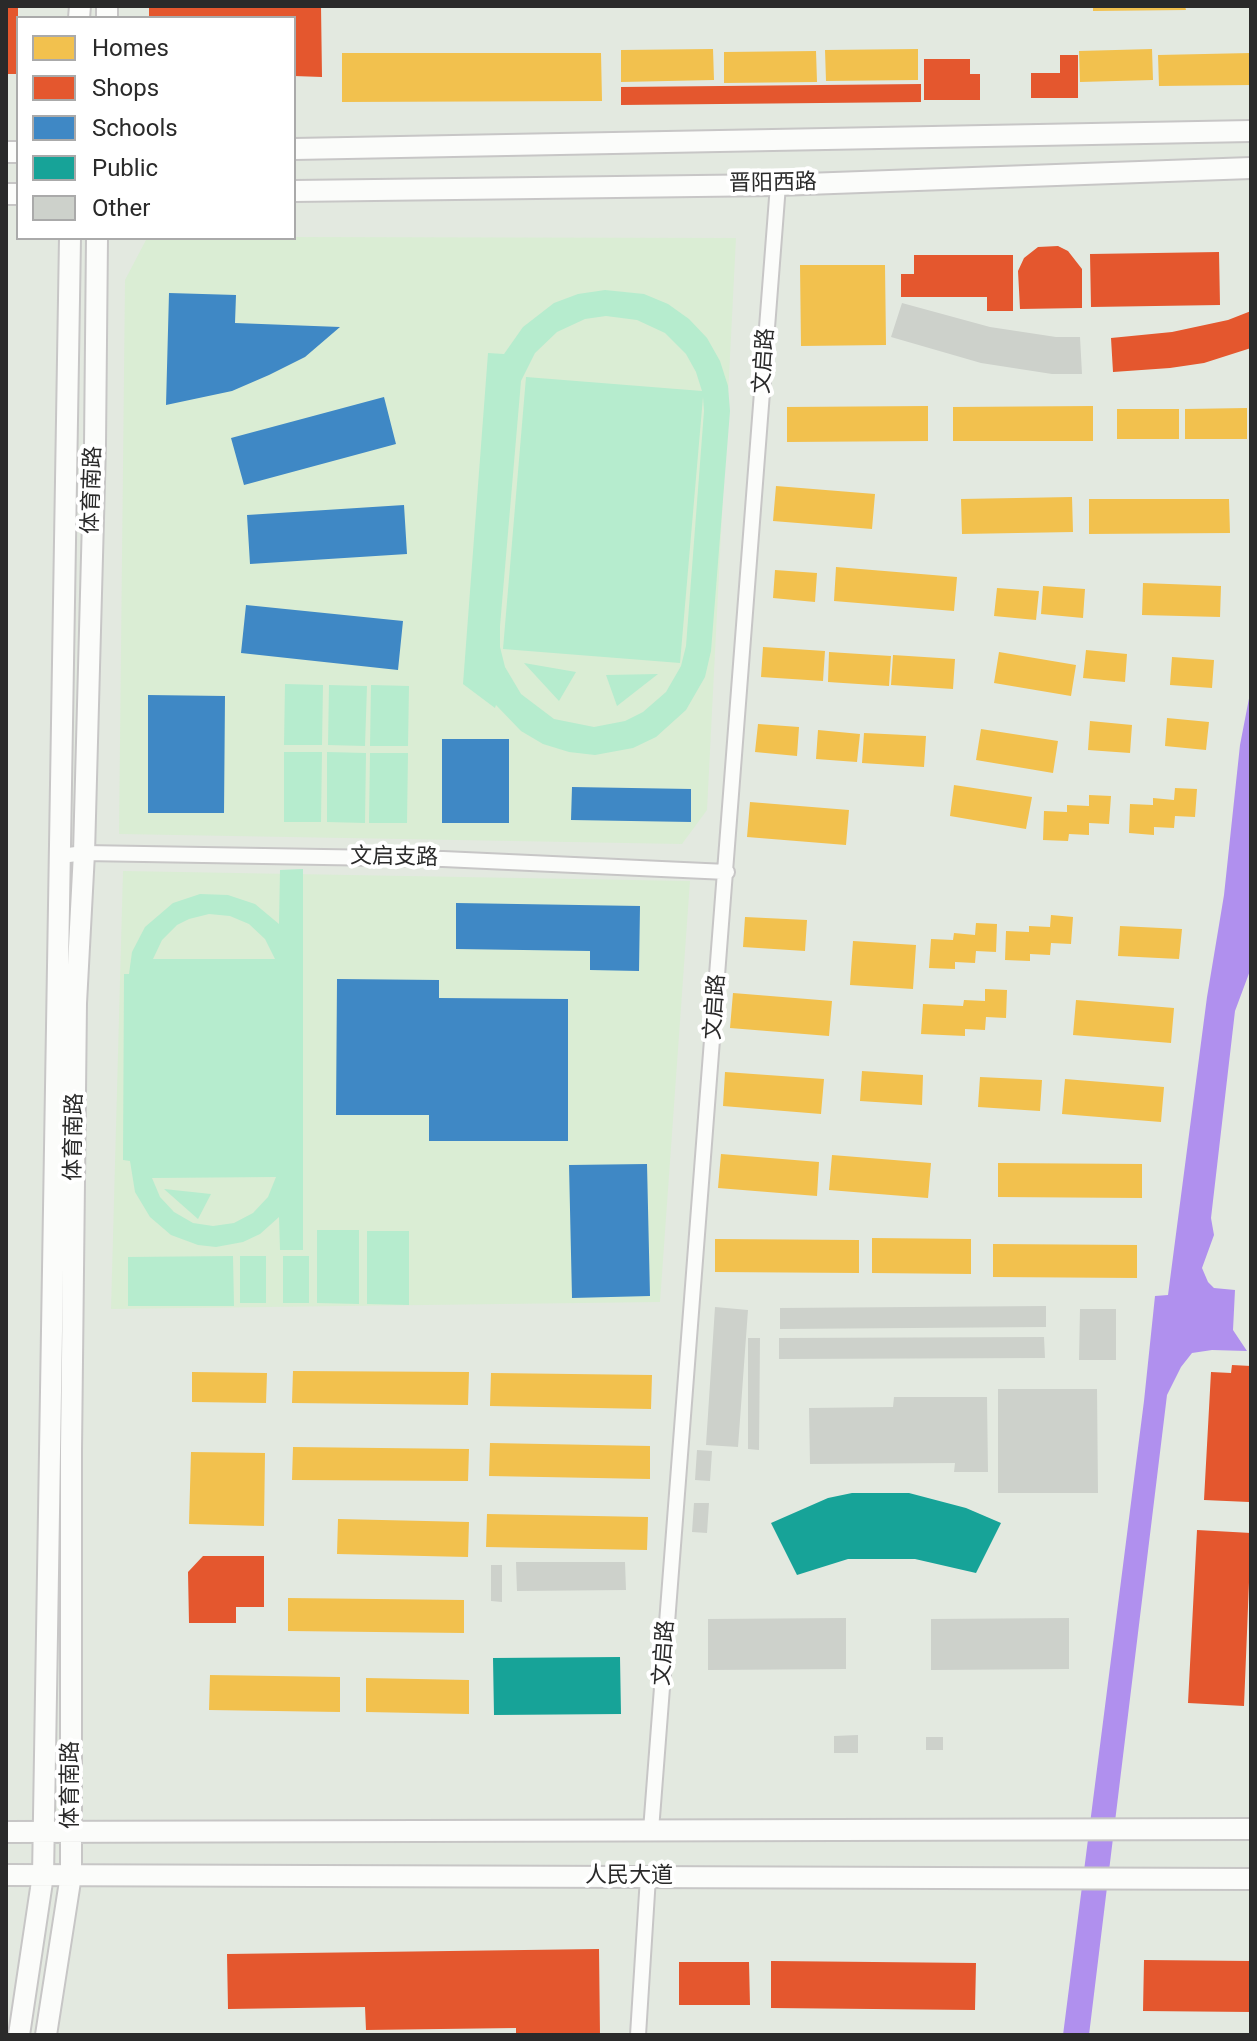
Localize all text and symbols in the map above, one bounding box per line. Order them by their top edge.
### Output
legend [16,16,296,240]
text: Homes [92,34,169,62]
text: Shops [92,74,159,102]
text: Schools [92,114,178,142]
text: Public [92,154,158,182]
street label: 晋阳西路 [729,170,817,198]
text: Other [92,194,150,222]
street label: 文启路 [750,327,780,395]
street label: 体育南路 [78,446,108,534]
street label: 文启支路 [350,844,438,872]
street label: 文启路 [701,973,731,1041]
street label: 体育南路 [61,1093,89,1181]
street label: 文启路 [650,1619,680,1687]
street label: 体育南路 [58,1741,84,1829]
street label: 人民大道 [585,1863,673,1889]

